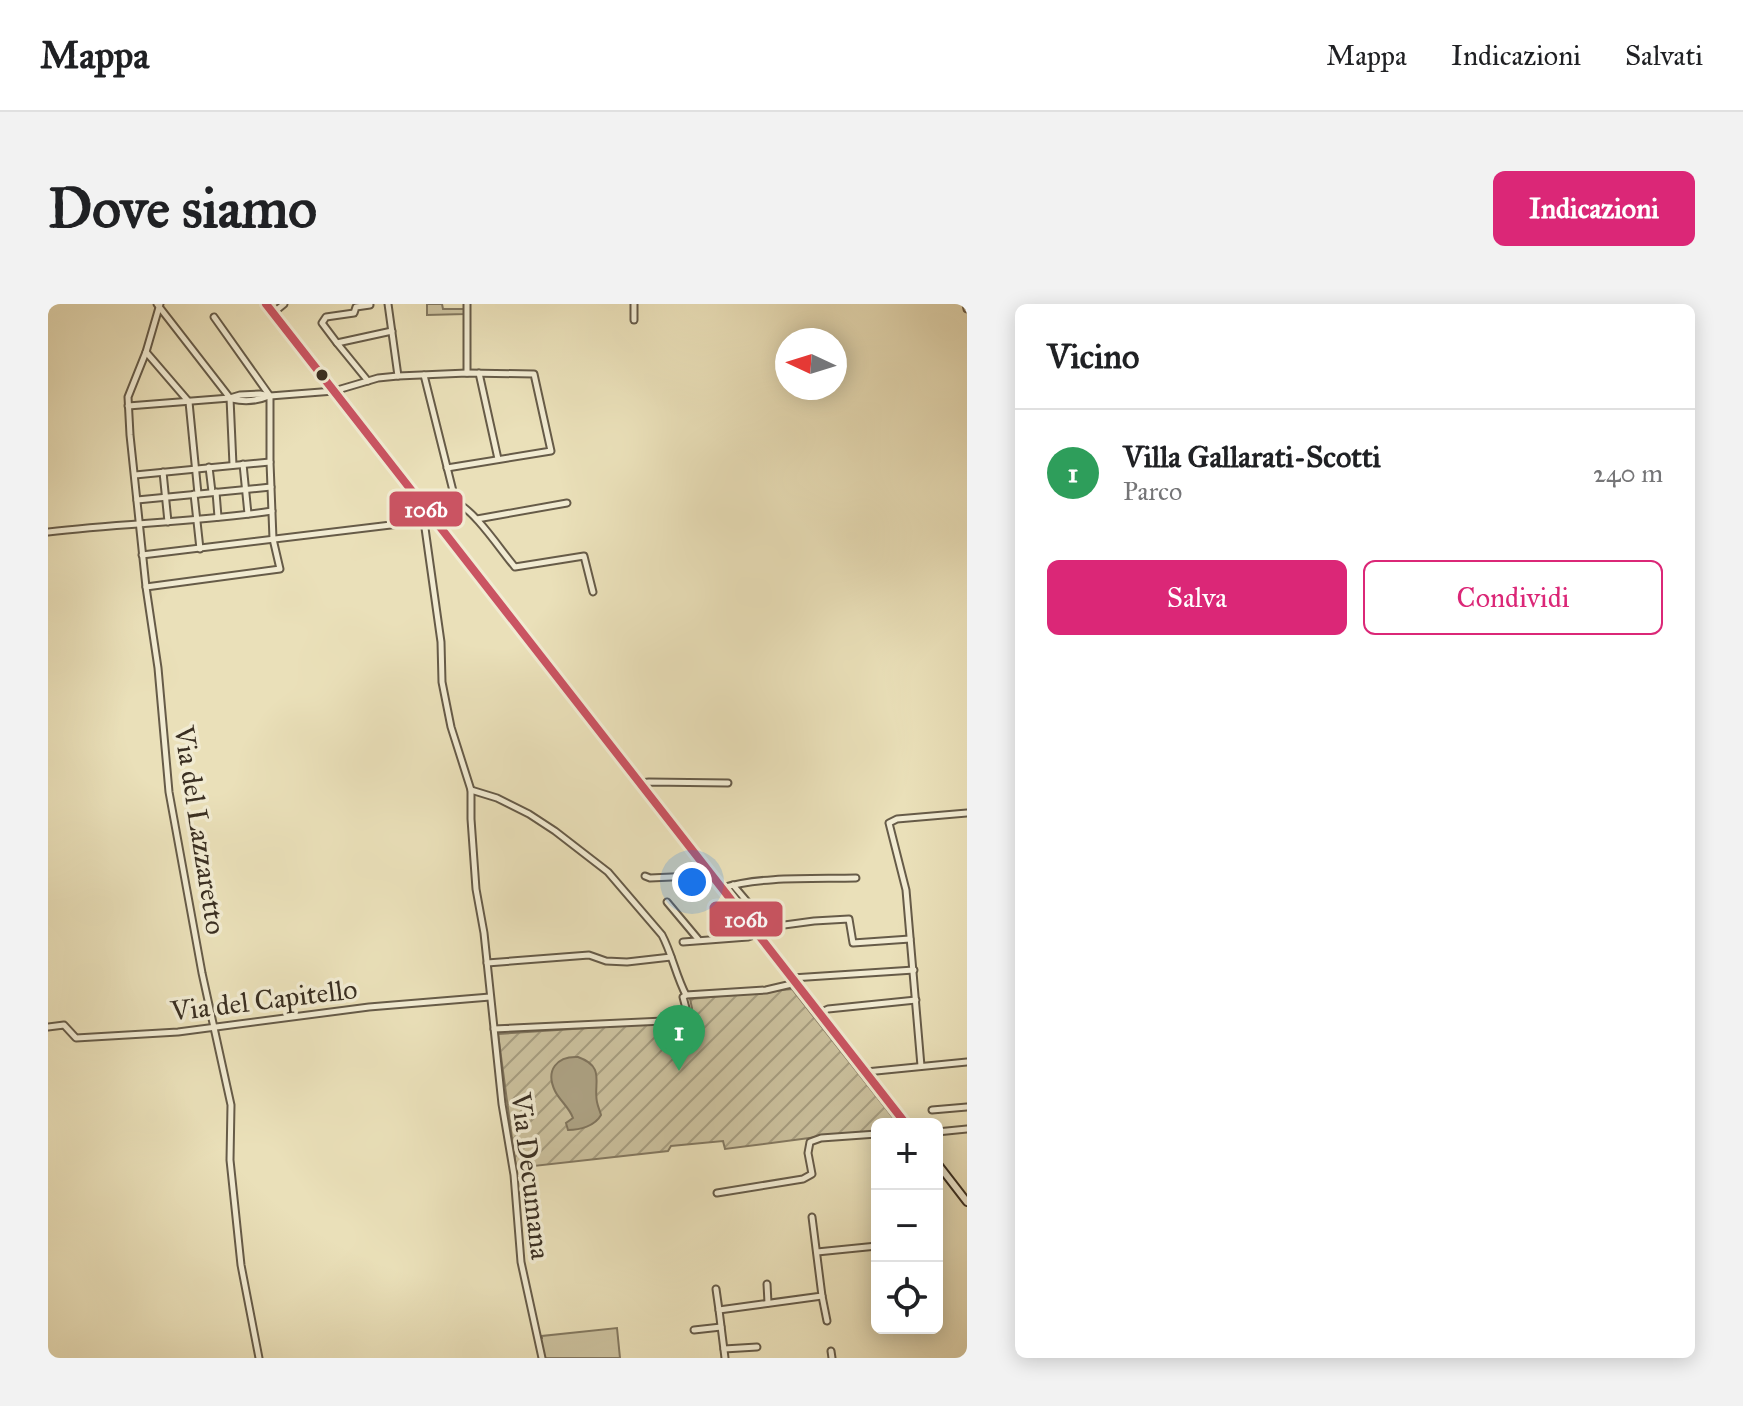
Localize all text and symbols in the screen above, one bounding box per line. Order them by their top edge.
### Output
text: Mappa [40,32,149,78]
text: Mappa [1326,38,1407,73]
text: Indicazioni [1451,38,1581,73]
text: Salvati [1625,38,1703,73]
button: Indicazioni [1493,171,1695,246]
text: Dove siamo [48,174,317,242]
north arrow [775,328,847,400]
text: Vicino [1047,336,1139,377]
unlabelled marker [314,367,330,383]
text: Villa Gallarati-Scotti [1123,439,1381,475]
text: 1 [1068,457,1078,489]
text: 240 m [1593,457,1663,489]
text: Parco [1123,475,1182,507]
line badge: 106b [388,490,464,528]
text: 106b [404,496,448,523]
button: Salva [1047,560,1347,635]
button: Condividi [1363,560,1663,635]
street label: Via del Lazzaretto [166,722,234,937]
your location [672,862,712,902]
line badge: 106b [708,900,784,938]
text: 106b [724,906,768,933]
street label: Via del Capitello [168,971,359,1029]
pin: 1 [653,1005,705,1071]
street label: Via Decumana [503,1090,559,1262]
map controls [871,1118,943,1334]
button: + [871,1118,943,1190]
button: − [871,1190,943,1262]
button: locate [871,1262,943,1334]

